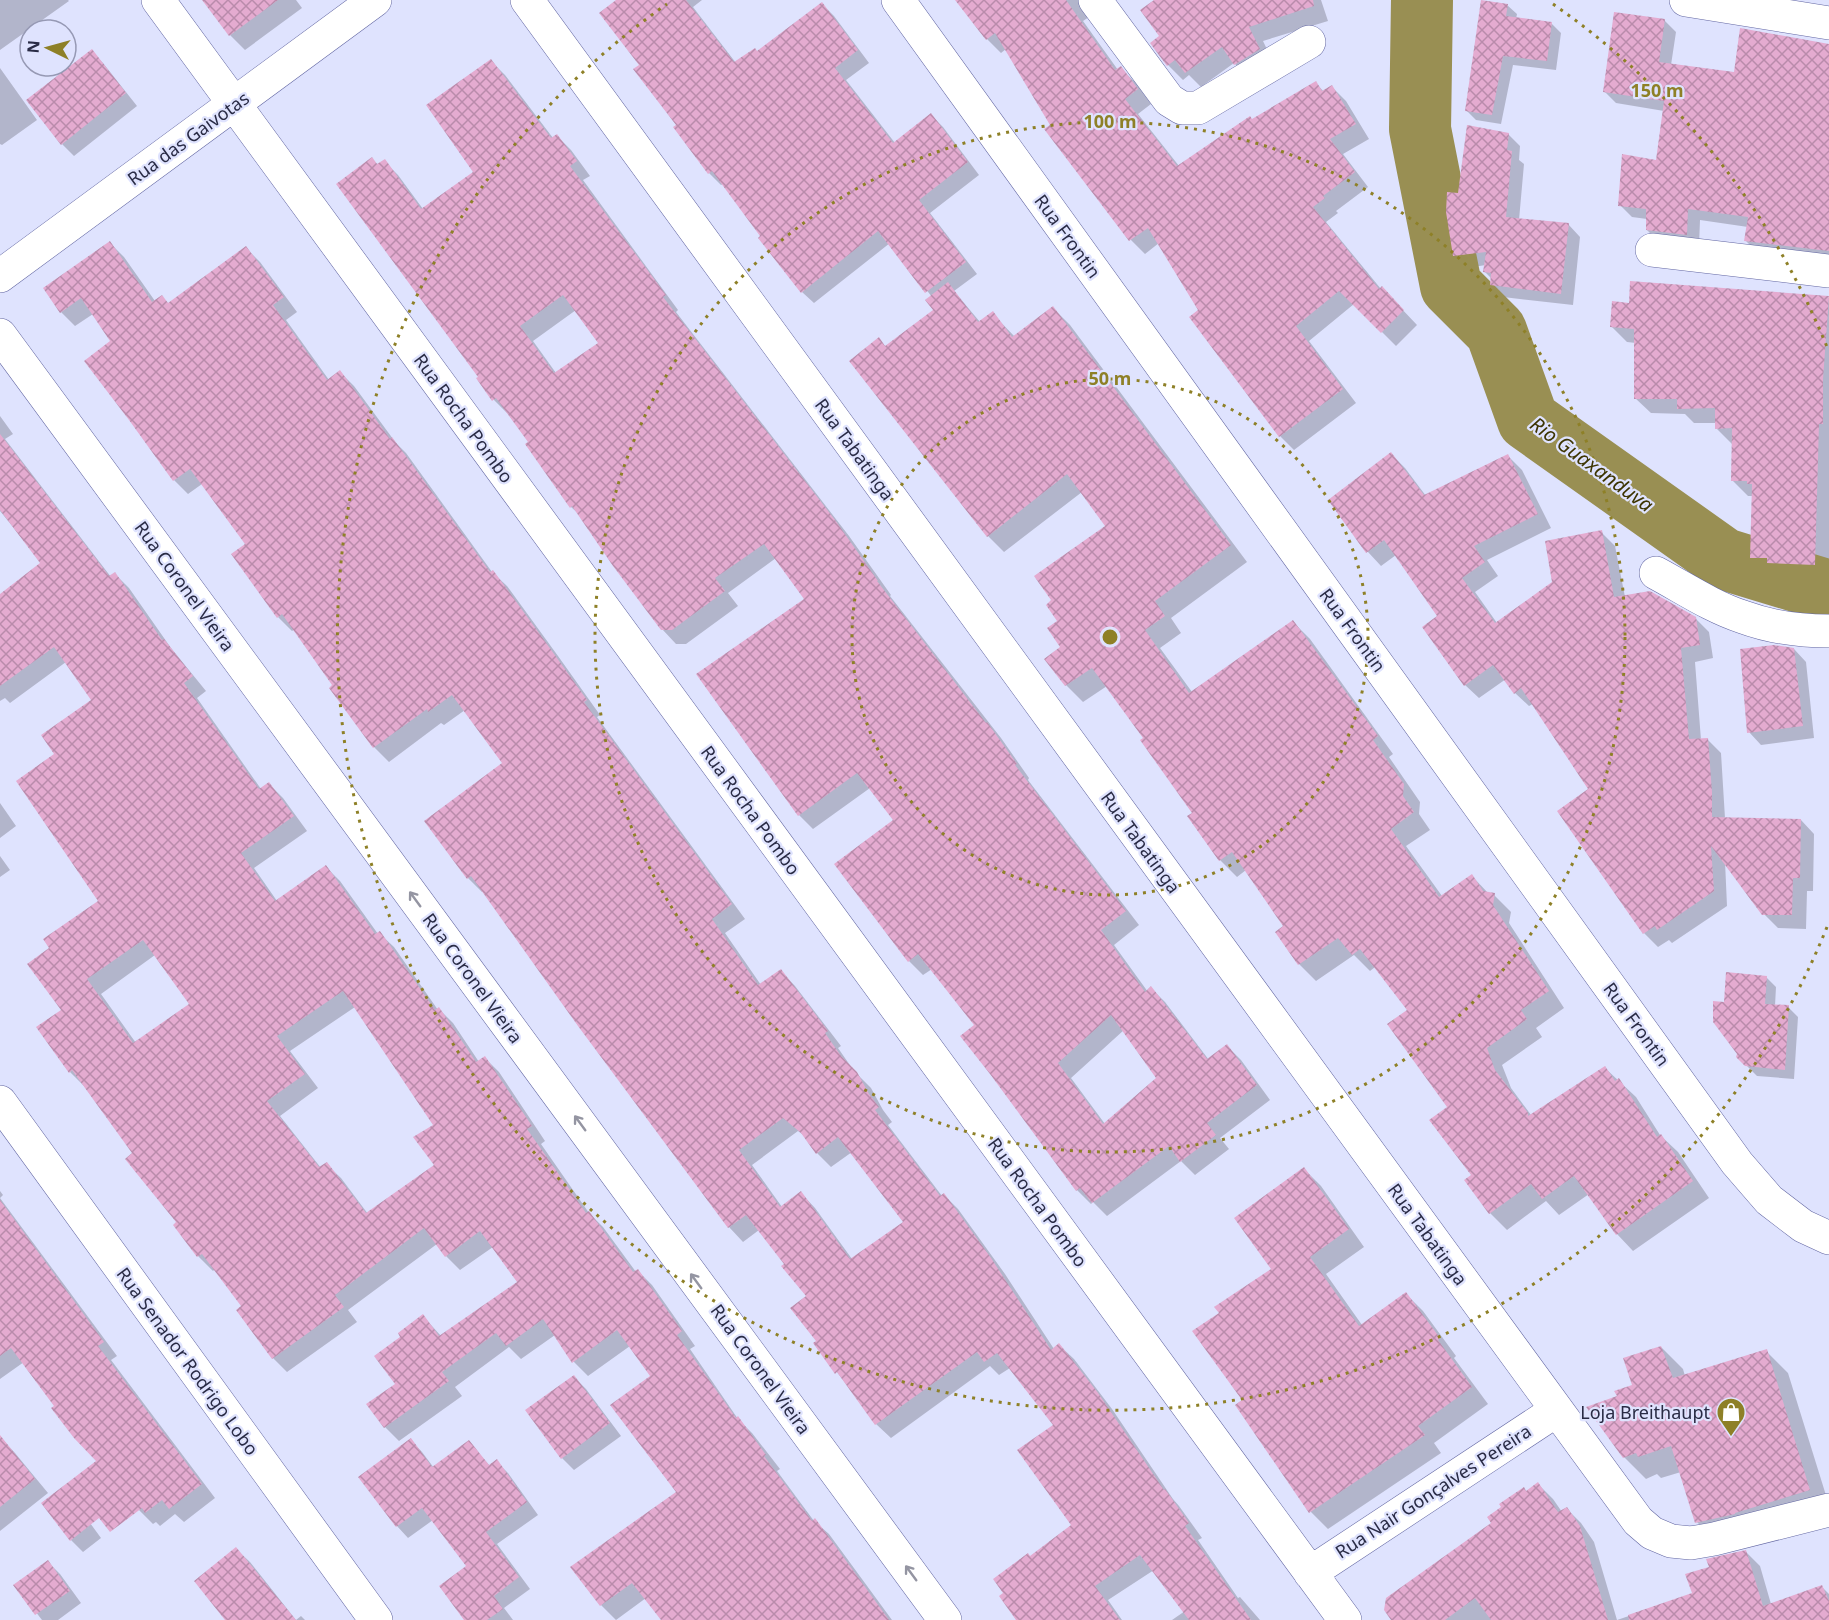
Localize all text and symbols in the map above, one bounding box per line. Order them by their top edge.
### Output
north arrow [18,18,78,78]
text: N [22,39,45,54]
text: 150 m [1630,78,1684,102]
street label: Rua das Gaivotas [122,86,254,190]
text: 100 m [1083,109,1137,133]
street label: Rua Frontin [1030,189,1106,283]
street label: Rua Rocha Pombo [409,349,519,487]
text: 50 m [1089,366,1131,390]
street label: Rua Tabatinga [810,393,900,505]
water label: Rio Guaxanduva [1525,410,1659,518]
street label: Rua Coronel Vieira [130,516,240,656]
street label: Rua Frontin [1315,583,1391,677]
centre of rings [1100,627,1120,647]
street label: Rua Rocha Pombo [696,741,806,879]
street label: Rua Tabatinga [1096,786,1186,898]
one-way arrow [408,891,421,907]
street label: Rua Coronel Vieira [418,908,528,1048]
street label: Rua Frontin [1599,977,1675,1071]
one-way arrow [574,1116,586,1132]
street label: Rua Rocha Pombo [983,1133,1093,1271]
street label: Rua Tabatinga [1383,1178,1473,1290]
street label: Rua Senador Rodrigo Lobo [112,1262,264,1460]
one-way arrow [689,1273,702,1289]
street label: Rua Coronel Vieira [706,1299,816,1439]
shop icon: Loja Breithaupt [1715,1396,1747,1438]
place label: Loja Breithaupt [1580,1400,1710,1424]
street label: Rua Nair Gonçalves Pereira [1331,1419,1535,1563]
one-way arrow [904,1565,917,1581]

